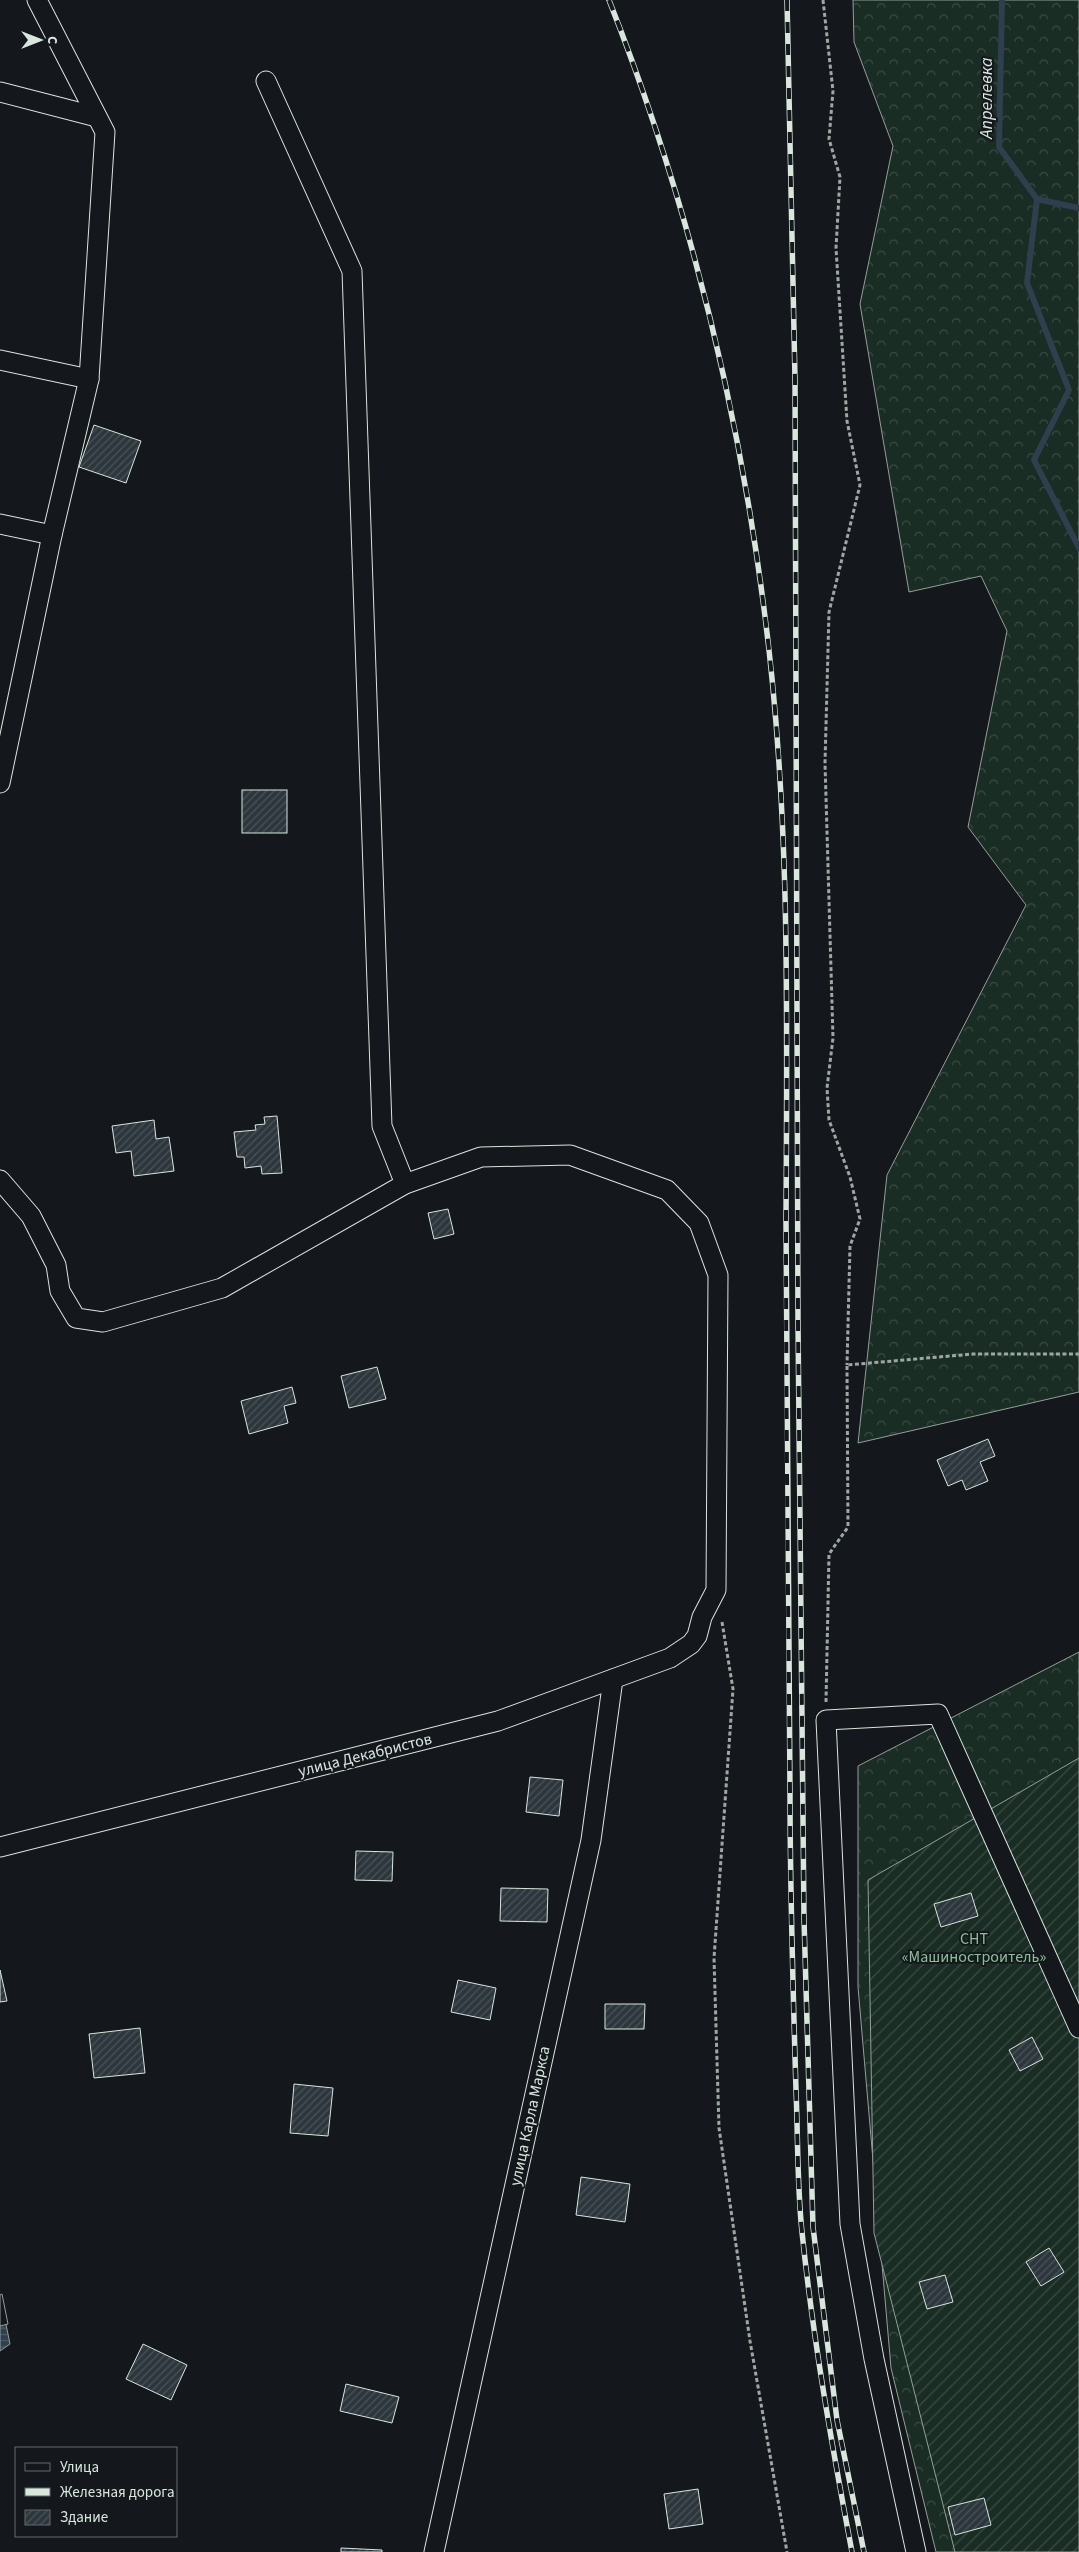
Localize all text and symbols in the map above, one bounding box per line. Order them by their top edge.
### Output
north arrow [15,15,65,65]
text: С [42,36,62,44]
water label: Апрелевка [974,57,999,140]
street label: улица Декабристов [296,1728,434,1782]
park label: СНТ «Машиностроитель» [902,1928,1046,1968]
street label: улица Карла Маркса [504,2044,556,2188]
legend [15,2447,178,2537]
text: Улица [60,2457,99,2478]
text: Железная дорога [60,2482,175,2503]
text: Здание [60,2507,108,2528]

